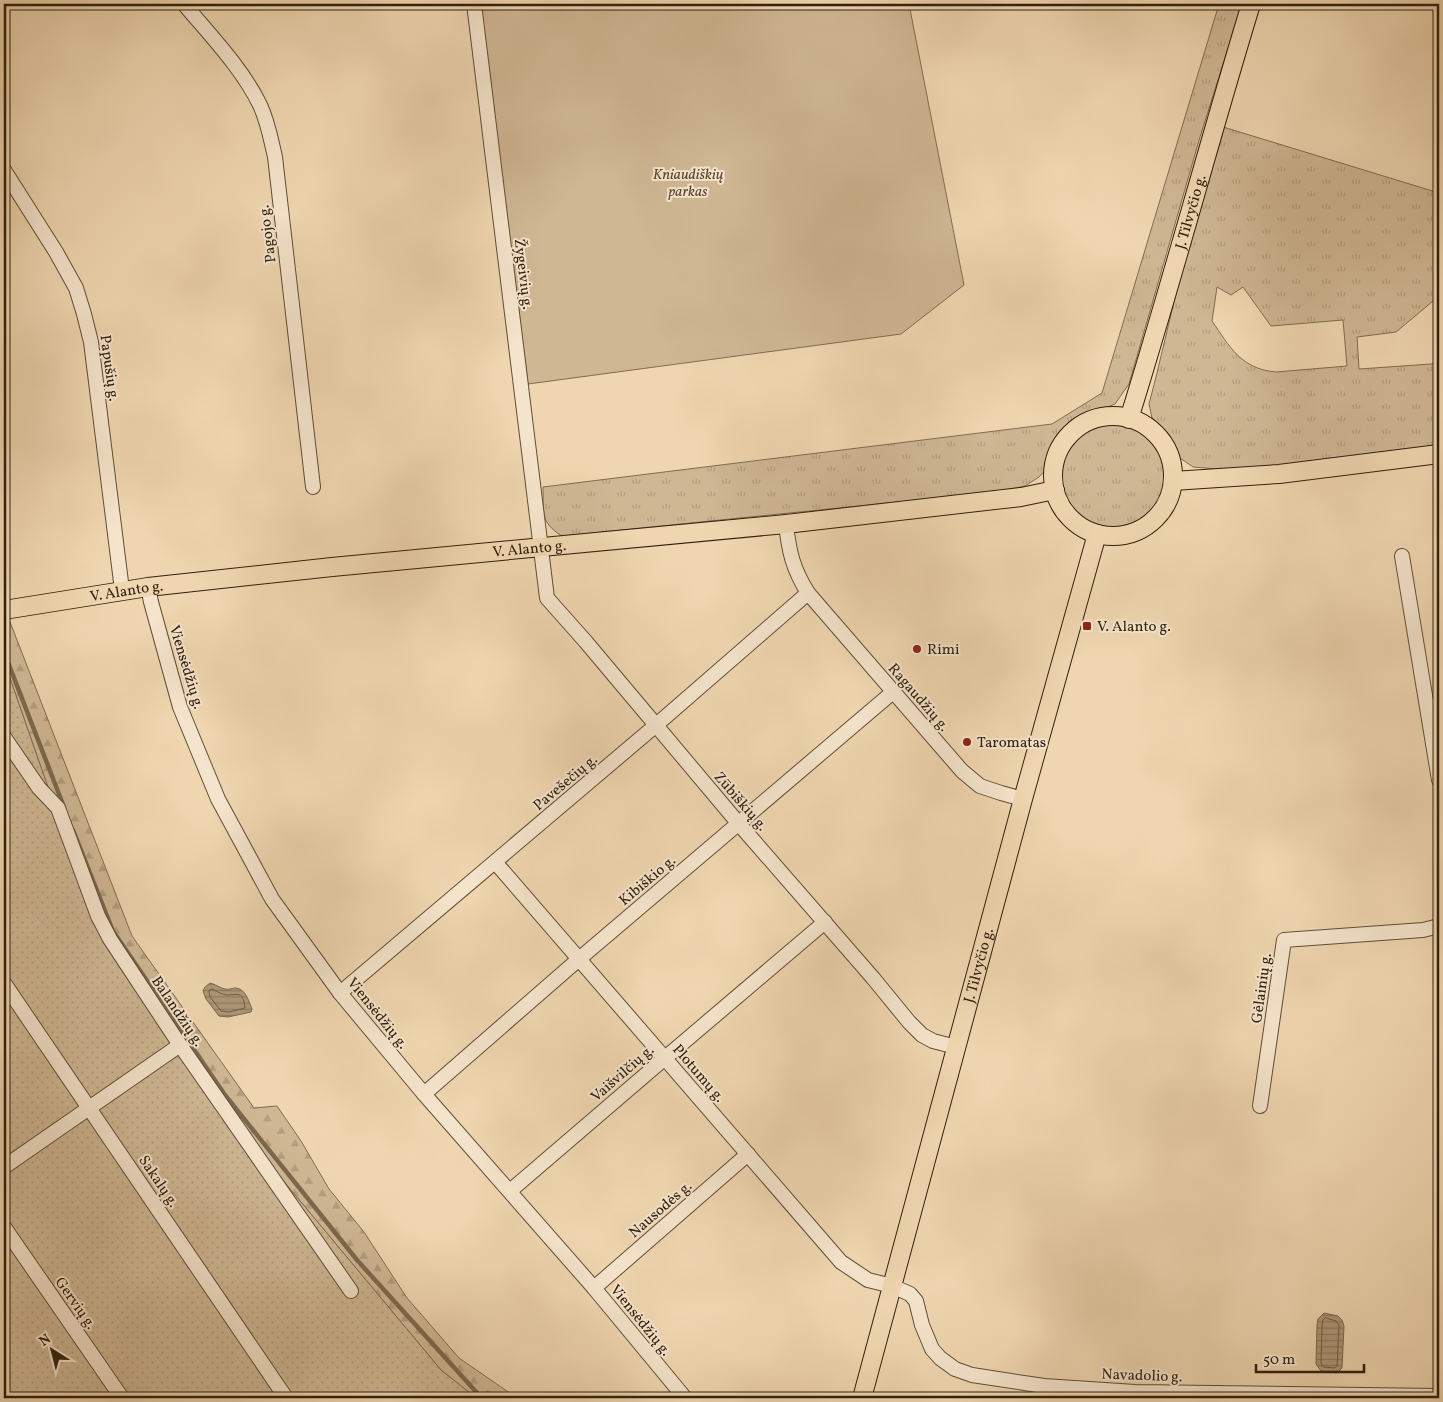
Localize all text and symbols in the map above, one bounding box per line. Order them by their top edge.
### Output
park label: Kniaudiškių parkas [653,165,724,203]
street label: J. Tilvyčio g. [1171,172,1212,252]
street label: Pagojo g. [255,204,282,264]
street label: Žygeivių g. [508,238,537,311]
street label: Papušių g. [93,334,124,403]
street label: V. Alanto g. [492,536,567,564]
street label: V. Alanto g. [89,576,164,608]
place label: V. Alanto g. [1097,617,1171,638]
marker: V. Alanto g. [1081,620,1093,632]
street label: Viensėdžių g. [163,623,208,712]
place label: Rimi [927,640,960,661]
marker: Rimi [911,643,923,655]
street label: Ragaudžių g. [882,659,954,737]
place label: Taromatas [977,733,1046,754]
marker: Taromatas [961,736,973,748]
street label: Pavešečių g. [529,750,603,816]
street label: Zūbiškių g. [708,768,772,836]
street label: Kibiškio g. [615,851,681,911]
street label: J. Tilvyčio g. [960,926,1000,1006]
street label: Gėlainių g. [1247,952,1278,1025]
street label: Balandžių g. [145,972,208,1051]
street label: Viensėdžių g. [341,974,412,1054]
street label: Plotumų g. [667,1040,729,1108]
street label: Vaišvilčių g. [587,1041,659,1108]
street label: Sakalų g. [133,1152,183,1212]
street label: Nausodės g. [625,1177,697,1244]
street label: Gervių g. [49,1273,100,1334]
street label: Viensėdžių g. [604,1281,675,1361]
north arrow [28,1324,78,1374]
text: N [36,1330,55,1351]
scale bar [1256,1342,1363,1374]
text: 50 m [1263,1350,1295,1371]
street label: Navadolio g. [1101,1365,1183,1388]

